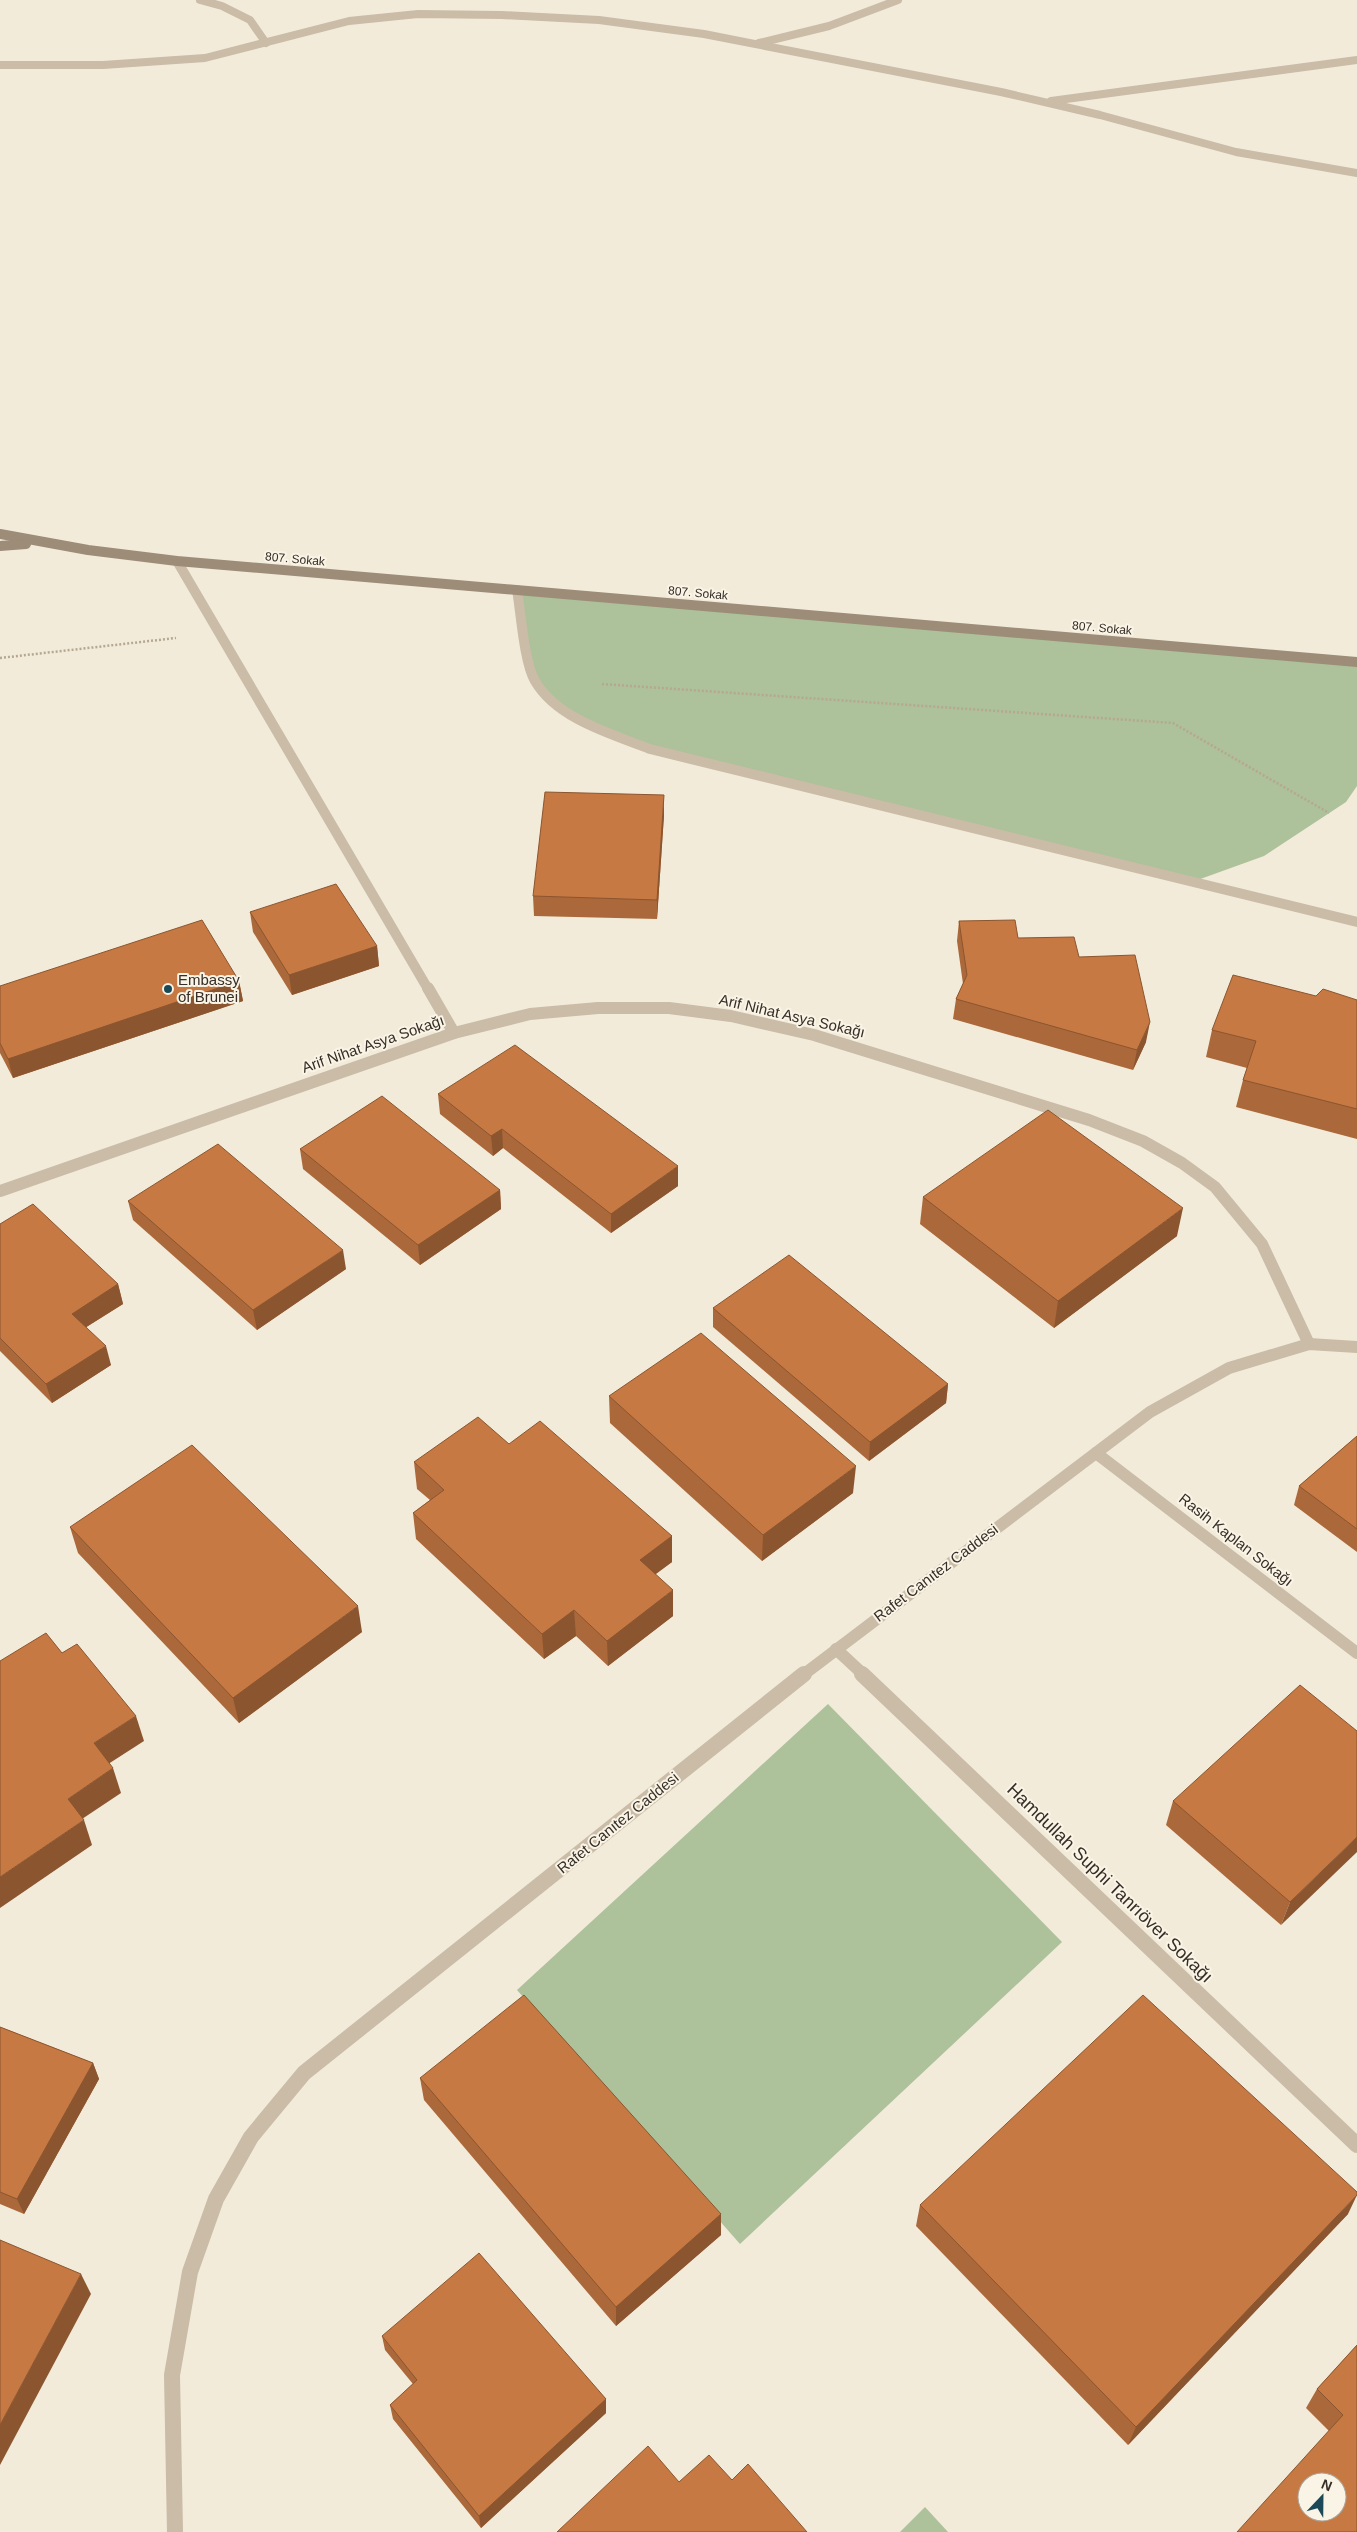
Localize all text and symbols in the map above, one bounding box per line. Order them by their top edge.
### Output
street label: 807. Sokak [264,549,327,569]
street label: 807. Sokak [667,583,730,603]
street label: 807. Sokak [1071,618,1134,638]
place label: Embassy of Brunei [178,971,240,1005]
marker: Embassy of Brunei [162,983,174,995]
street label: Arif Nihat Asya Sokağı [717,990,867,1041]
street label: Arif Nihat Asya Sokağı [300,1011,446,1076]
street label: Rasih Kaplan Sokağı [1176,1490,1297,1589]
street label: Rafet Canıtez Caddesi [870,1520,1001,1625]
street label: Rafet Canıtez Caddesi [554,1769,682,1877]
street label: Hamdullah Suphi Tanrıöver Sokağı [1003,1779,1217,1987]
north arrow [1297,2472,1347,2522]
text: N [1319,2476,1335,2494]

